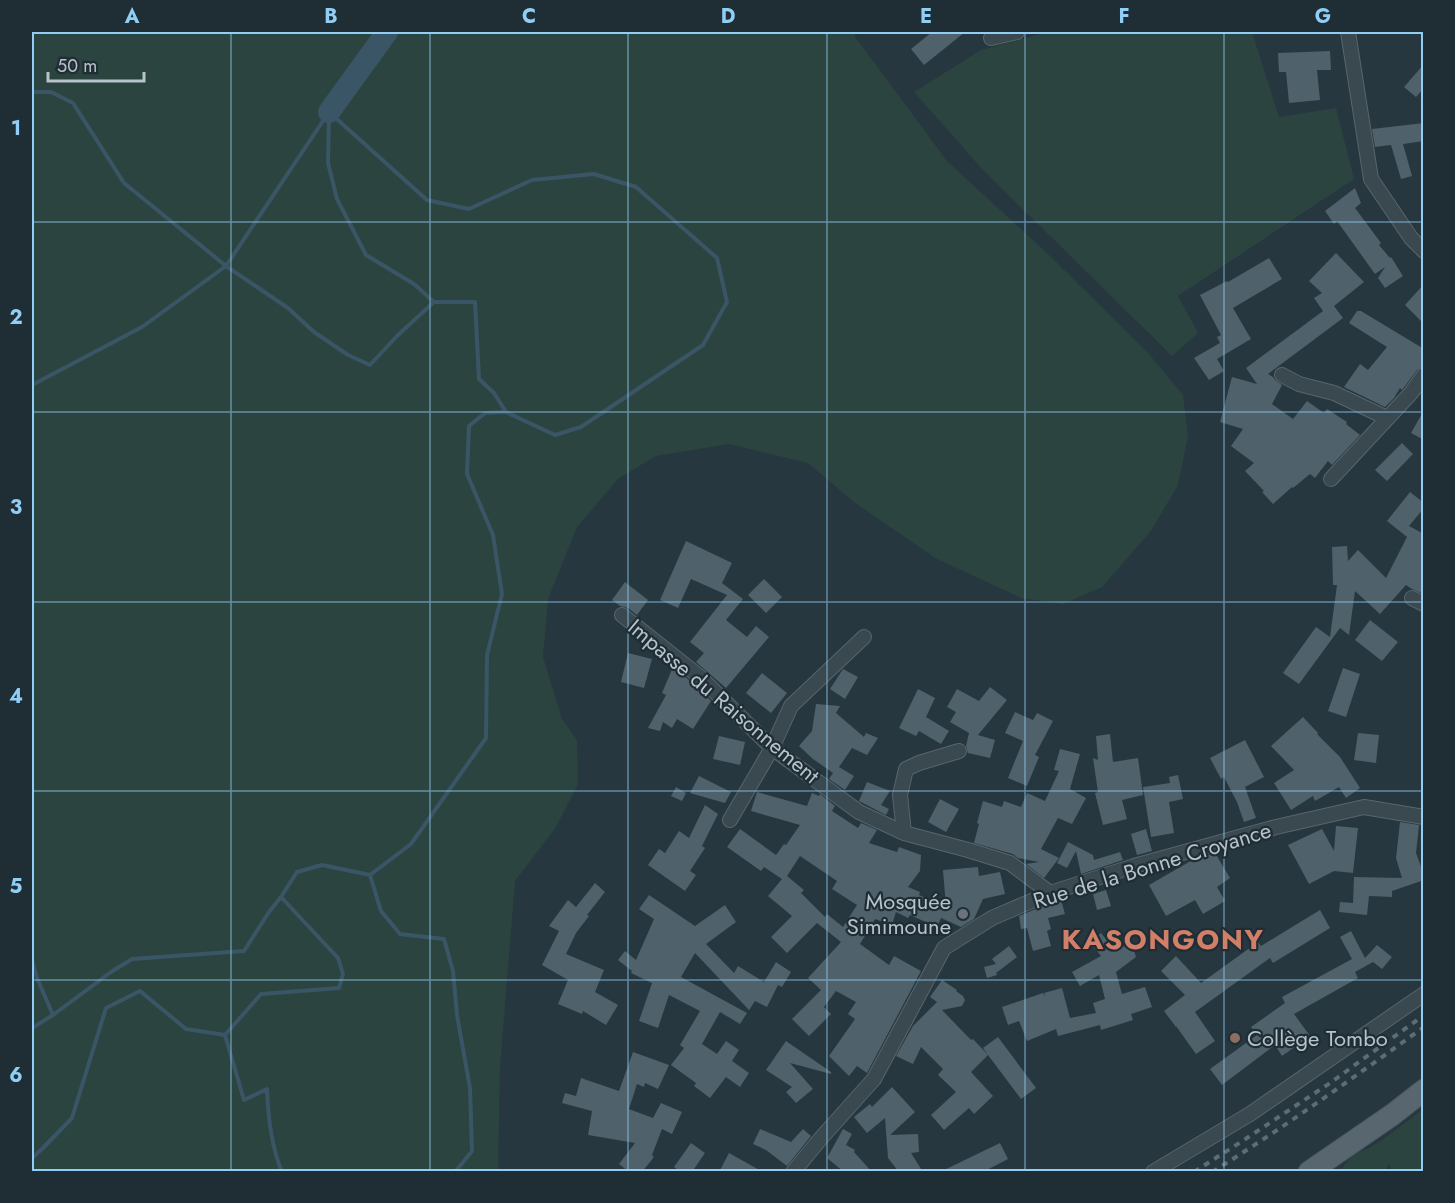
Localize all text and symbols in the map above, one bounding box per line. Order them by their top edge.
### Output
text: A [124,2,140,31]
text: B [324,2,338,31]
text: C [522,2,536,31]
text: D [721,2,735,31]
text: E [920,2,932,31]
text: F [1118,2,1130,31]
text: G [1315,2,1331,31]
scale bar [48,45,144,83]
text: 50 m [57,53,97,79]
text: 1 [11,114,21,143]
text: 2 [9,303,23,332]
text: 3 [10,493,22,522]
street label: Impasse du Raisonnement [621,611,827,791]
text: 4 [9,682,23,711]
street label: Rue de la Bonne Croyance [1029,814,1275,916]
text: 5 [10,872,23,901]
place label: Mosquée Simimoune [847,885,951,942]
marker: Mosquée Simimoune [956,907,970,921]
district label: KASONGONY [1062,919,1264,960]
place label: Collège Tombo [1247,1022,1388,1054]
marker: Collège Tombo [1228,1031,1242,1045]
text: 6 [9,1061,23,1090]

